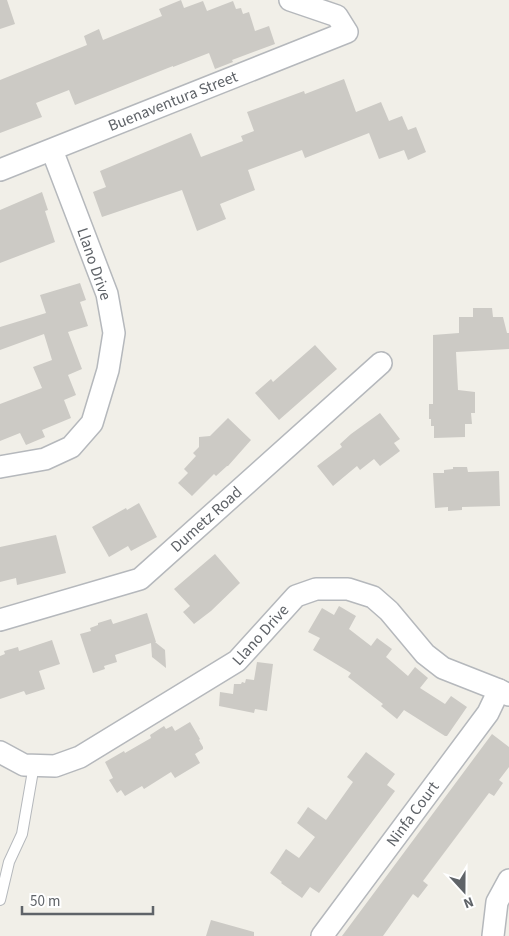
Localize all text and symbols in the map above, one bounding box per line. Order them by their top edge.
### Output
street label: Buenaventura Street [105,65,241,137]
street label: Llano Drive [71,225,117,303]
street label: Dumetz Road [166,481,247,558]
street label: Llano Drive [227,600,294,670]
street label: Ninfa Court [381,776,445,851]
north arrow [439,866,489,916]
scale bar [22,884,154,916]
text: 50 m [30,891,60,912]
text: N [460,891,476,913]

